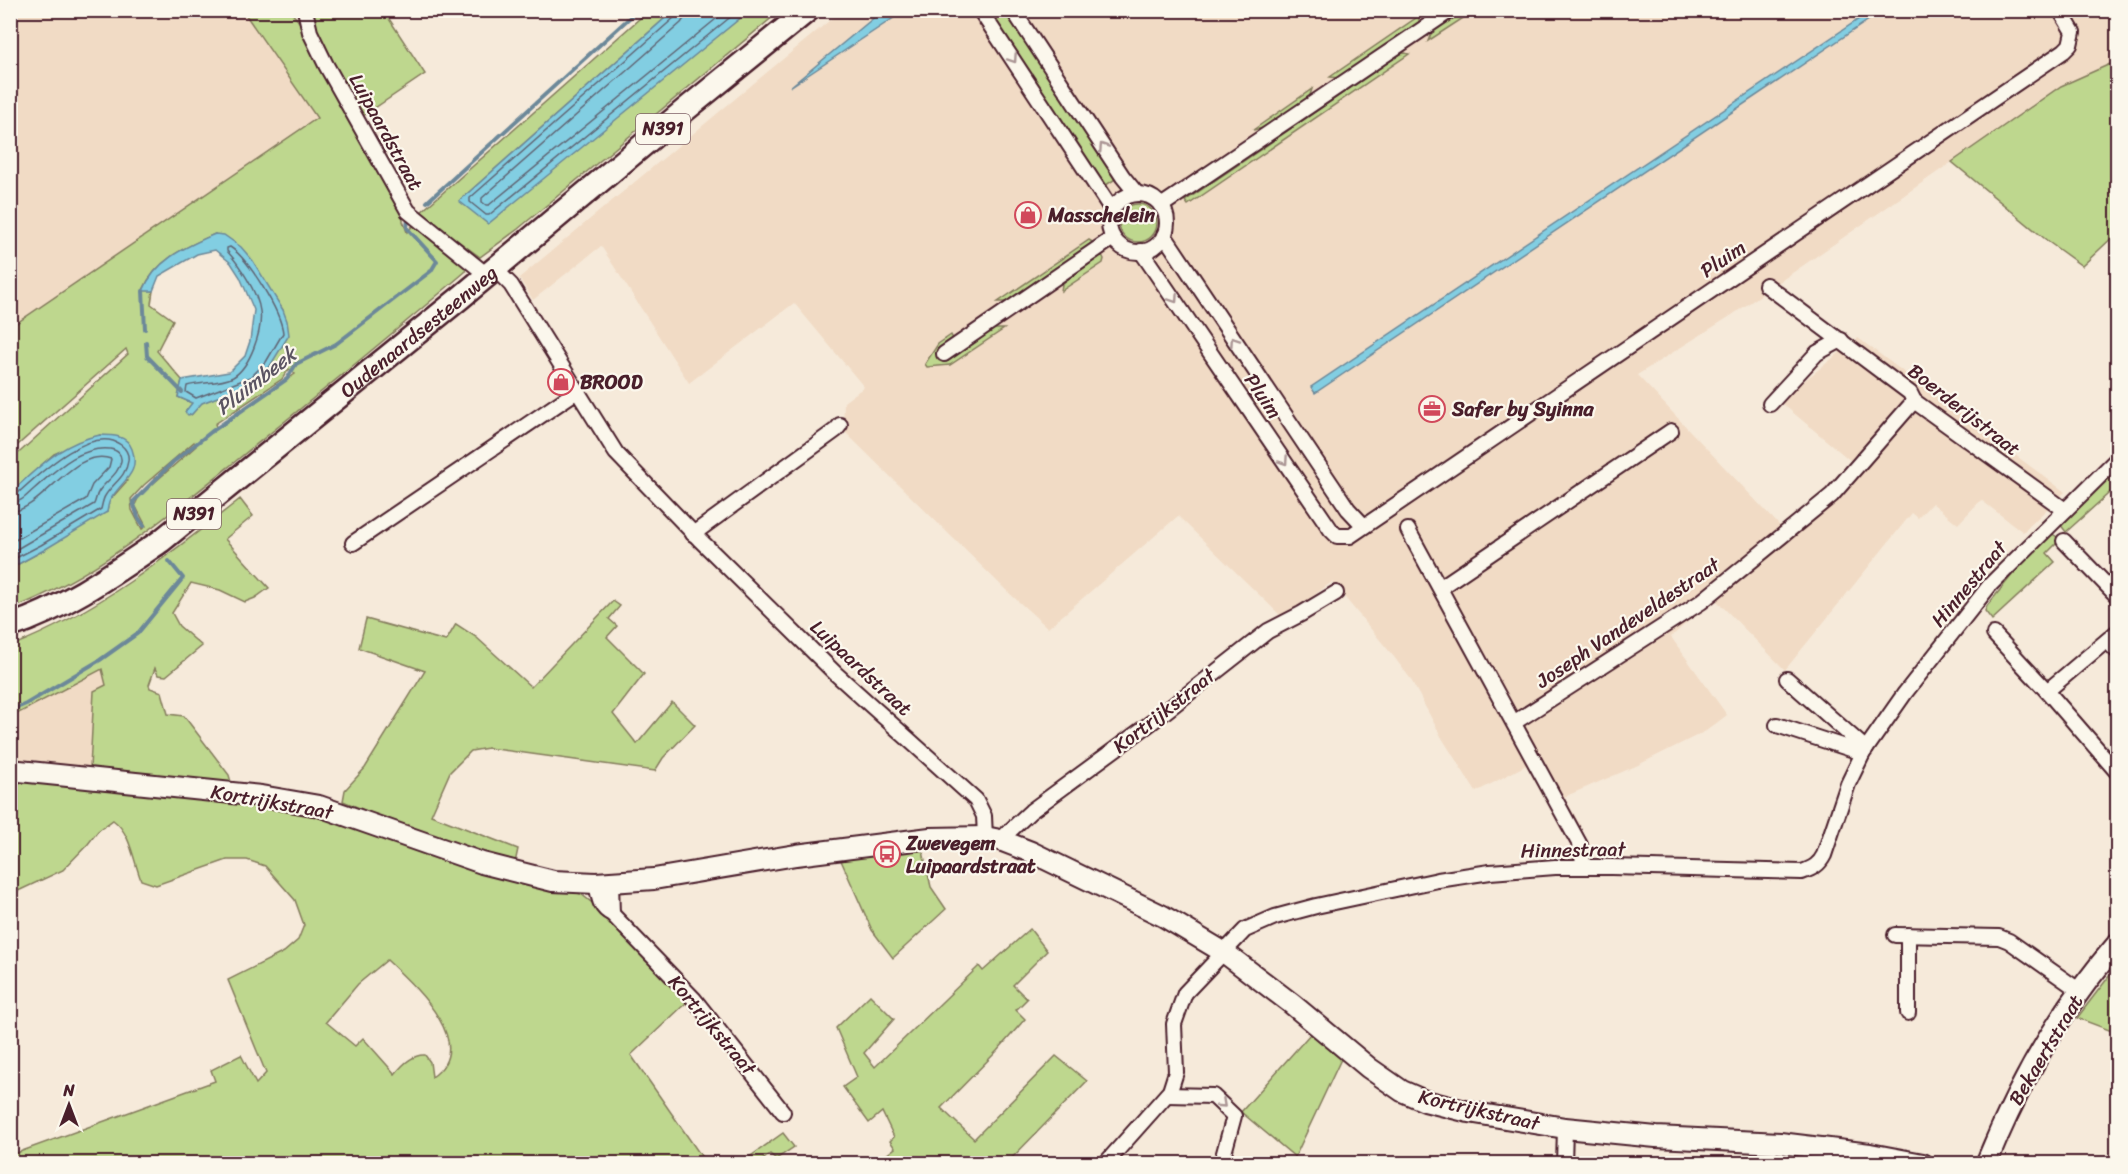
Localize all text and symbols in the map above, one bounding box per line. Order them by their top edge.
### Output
one-way arrow [1005,53,1017,63]
street label: Luipaardstraat [339,67,433,197]
road number: N391 [636,114,690,144]
one-way arrow [1099,142,1110,153]
place label: Masschelein [1047,198,1155,233]
shop icon: Masschelein [1013,200,1043,230]
street label: Pluim [1693,231,1753,287]
street label: Oudenaardsesteenweg [332,256,505,407]
one-way arrow [1167,293,1178,304]
water label: Pluimbeek [207,335,307,425]
one-way arrow [1230,336,1241,347]
street label: Boerderijstraat [1900,354,2029,466]
place label: BROOD [580,365,643,400]
street label: Pluim [1235,366,1291,426]
shop icon: BROOD [546,367,576,397]
place label: Safer by Syinna [1451,392,1594,427]
office icon: Safer by Syinna [1417,394,1447,424]
one-way arrow [1277,454,1288,465]
road number: N391 [167,499,221,529]
street label: Hinnestraat [1922,532,2017,635]
street label: Joseph Vandeveldestraat [1528,548,1728,698]
street label: Luipaardstraat [802,611,921,725]
street label: Kortrijkstraat [1105,659,1224,763]
street label: Kortrijkstraat [208,774,337,830]
place label: Zwevegem Luipaardstraat [905,826,1036,884]
street label: Hinnestraat [1520,832,1627,868]
bus stop icon: Zwevegem Luipaardstraat [872,839,902,869]
street label: Kortrijkstraat [659,966,766,1084]
street label: Bekaertstraat [1999,987,2093,1112]
north arrow [39,1075,99,1135]
text: N [62,1076,75,1105]
street label: Kortrijkstraat [1415,1079,1544,1141]
one-way arrow [1216,1097,1226,1108]

